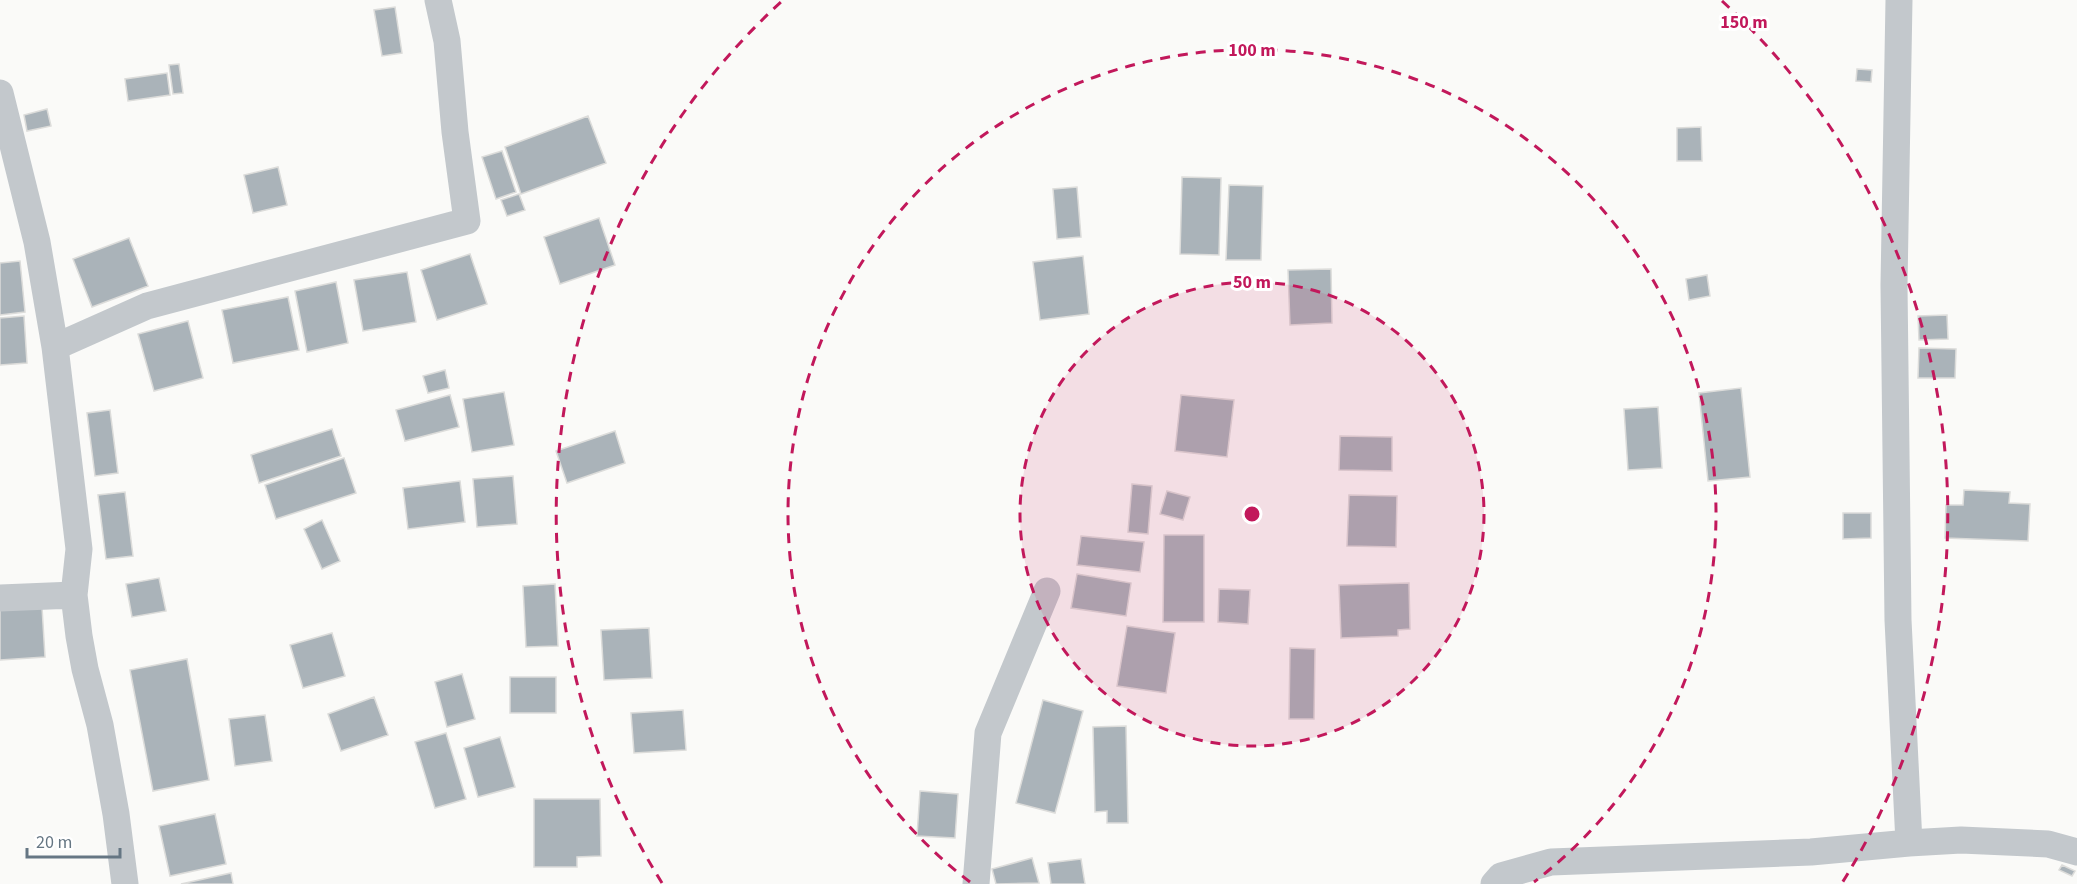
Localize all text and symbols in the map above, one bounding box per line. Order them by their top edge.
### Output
text: 150 m [1720,10,1768,35]
text: 100 m [1228,38,1276,63]
text: 50 m [1233,270,1271,295]
centre of rings [1242,504,1262,524]
scale bar [27,821,120,859]
text: 20 m [36,830,72,855]

